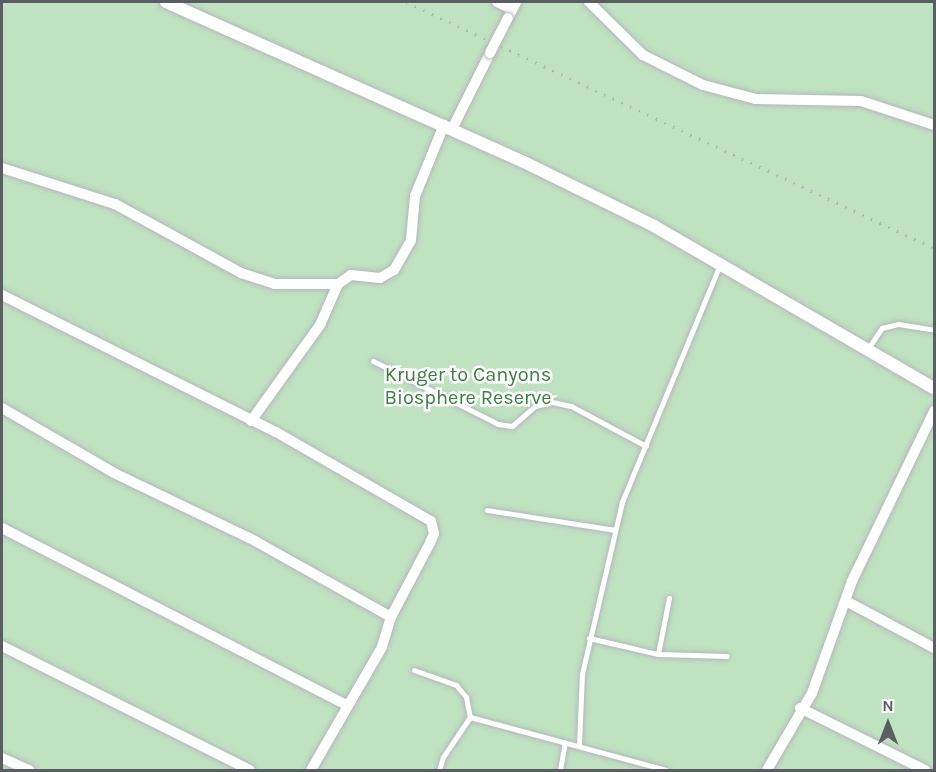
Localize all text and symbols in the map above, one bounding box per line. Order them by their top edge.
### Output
park label: Kruger to Canyons Biosphere Reserve [385,362,551,409]
north arrow [858,694,918,754]
text: N [882,696,894,715]

